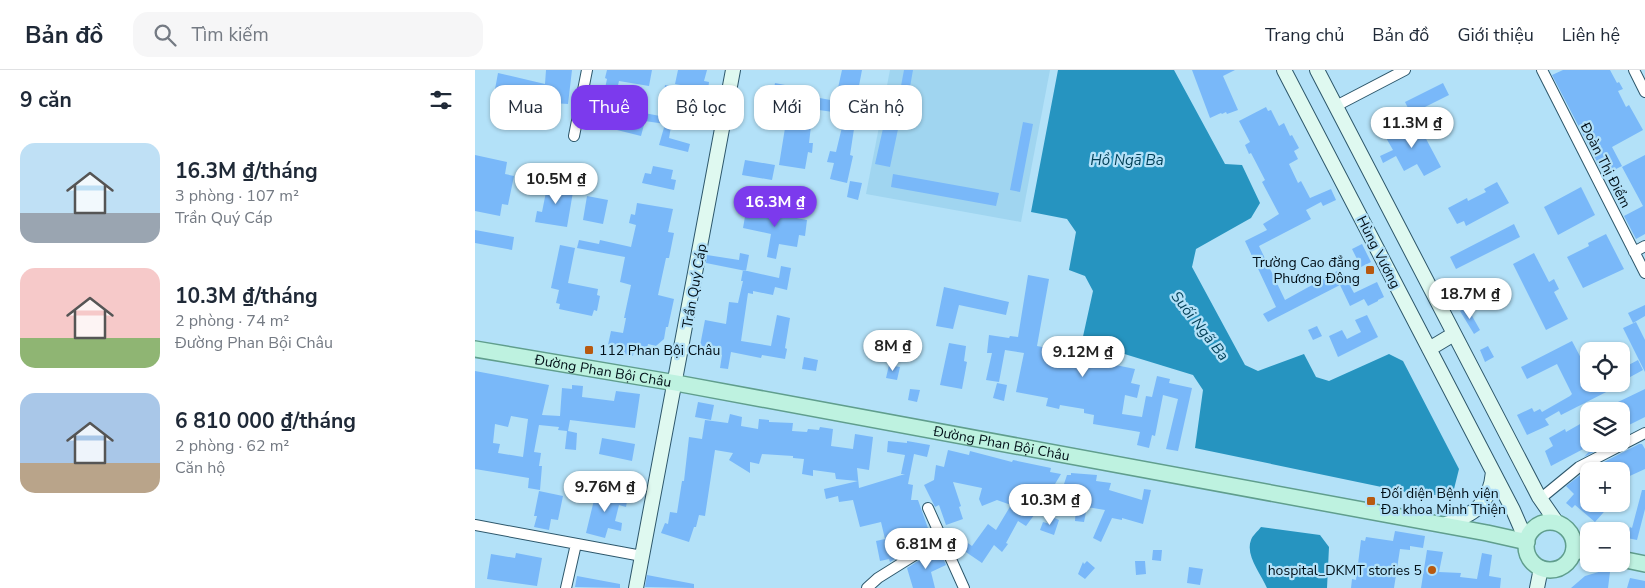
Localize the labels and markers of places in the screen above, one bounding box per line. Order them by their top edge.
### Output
pin: 11.3M ₫ [1366,106,1458,149]
pin: 10.5M ₫ [510,162,602,205]
pin: 16.3M ₫ [729,186,821,228]
place label: Trường Cao đẳng Phương Đông [1253,253,1360,288]
marker: Trường Cao đẳng Phương Đông [1364,264,1376,276]
pin: 18.7M ₫ [1424,278,1516,320]
pin: 8M ₫ [863,330,923,372]
pin: 9.12M ₫ [1037,336,1129,378]
place label: 112 Phan Bội Châu [599,341,720,360]
marker: 112 Phan Bội Châu [583,344,595,356]
pin: 9.76M ₫ [559,470,651,513]
pin: 10.3M ₫ [1004,484,1096,526]
place label: Đối diện Bệnh viện Đa khoa Minh Thiện [1380,484,1506,519]
marker: Đối diện Bệnh viện Đa khoa Minh Thiện [1365,495,1377,507]
pin: 6.81M ₫ [880,528,972,570]
place label: hospital_DKMT stories 5 [1268,561,1422,580]
marker: hospital_DKMT stories 5 [1426,564,1438,576]

